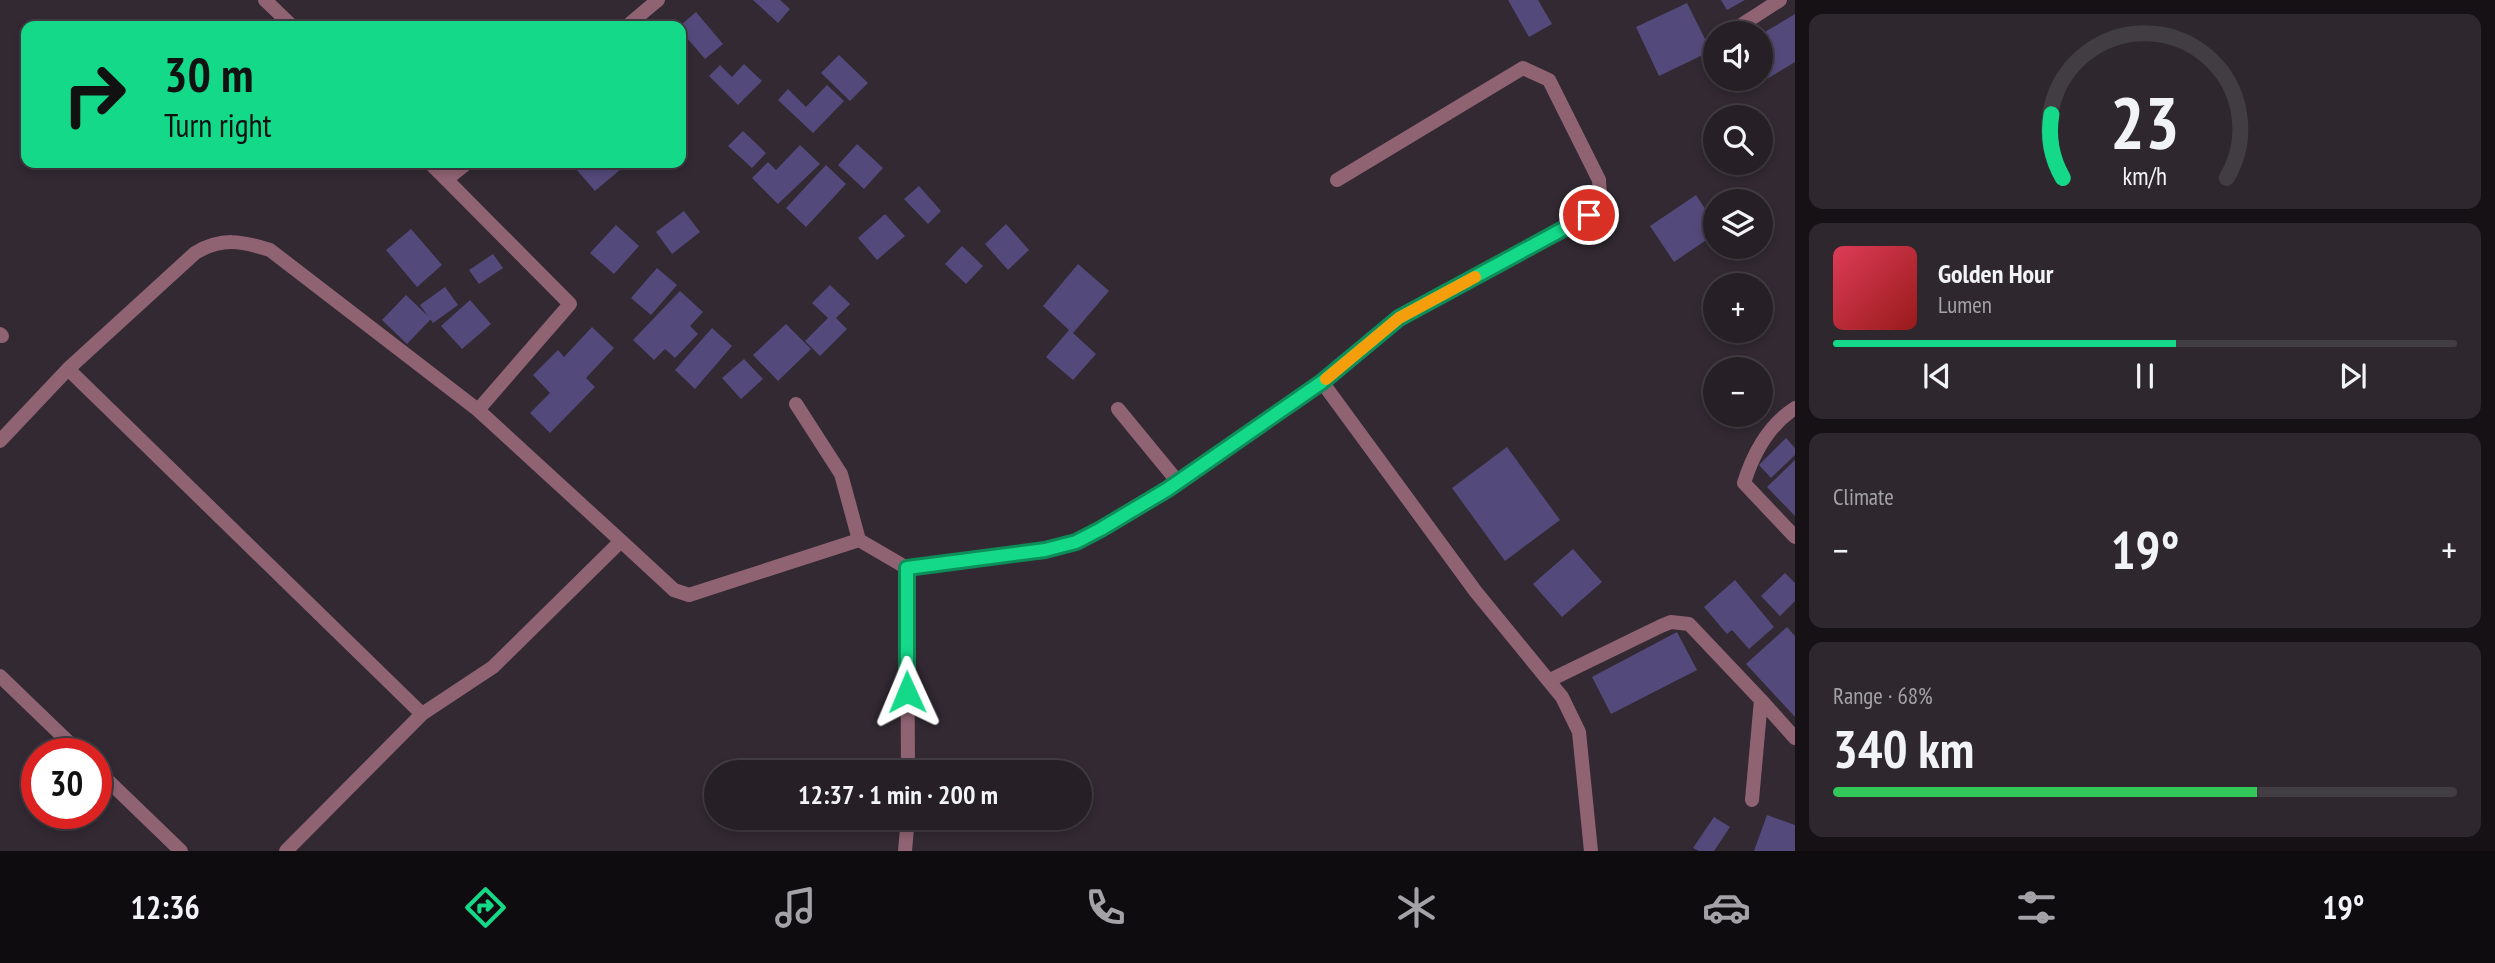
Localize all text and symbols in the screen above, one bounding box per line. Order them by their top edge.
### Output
map controls [1703,21,1773,427]
button: sound [1703,21,1773,91]
text: 30 m [164,42,253,106]
icon: right [49,49,140,140]
text: 23 [2110,74,2180,168]
text: Turn right [164,104,272,146]
button: search [1703,105,1773,175]
text: km/h [2123,159,2167,191]
pin [1559,185,1619,245]
button: layers [1703,189,1773,259]
icon: arrive [1570,196,1608,234]
text: Golden Hour [1938,257,2053,290]
button: + [1703,273,1773,343]
text: Lumen [1938,290,1992,319]
button: − [1703,357,1773,427]
icon: previous [1918,357,1956,395]
icon: pause [2126,357,2164,395]
icon: next [2334,357,2372,395]
text: Climate [1833,482,1894,511]
text: 19° [2111,516,2179,583]
text: − [1833,525,1849,574]
text: + [2441,525,2457,574]
position arrow [870,655,944,729]
text: Range · 68% [1833,681,1933,710]
text: 340 km [1833,715,1974,782]
speed limit sign: 30 [21,738,112,829]
text: 12:37 · 1 min · 200 m [798,778,998,811]
icon: directions [461,883,510,932]
icon: music [771,883,820,932]
icon: phone [1081,883,1130,932]
icon: climate [1392,883,1441,932]
icon: car [1702,883,1751,932]
icon: filters [2012,883,2061,932]
text: 12:36 [131,886,200,928]
text: 19° [2322,886,2364,928]

